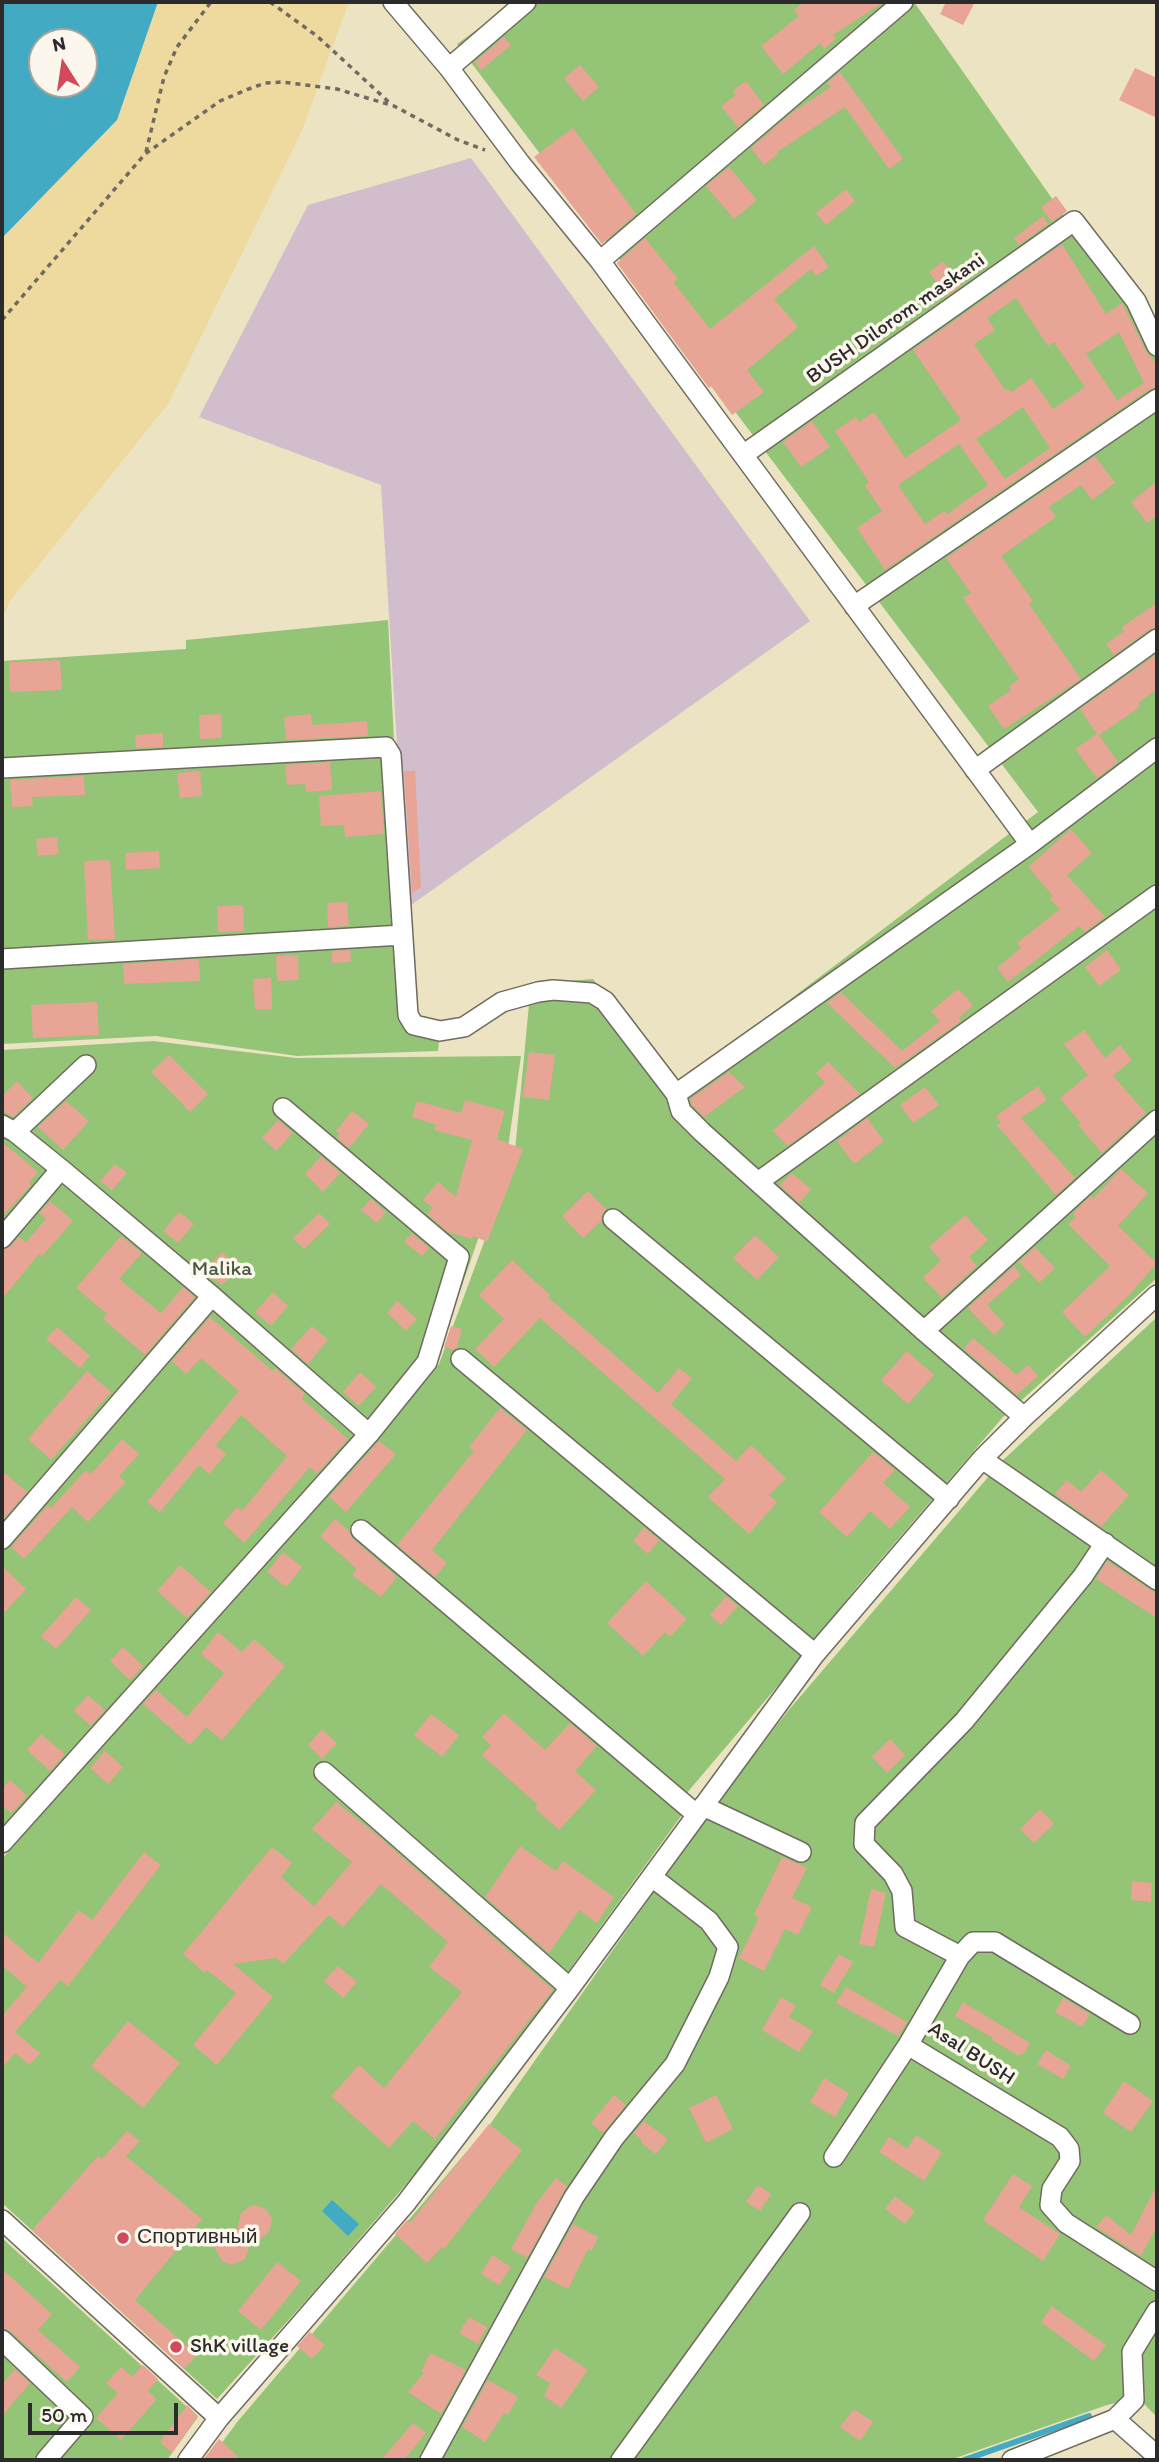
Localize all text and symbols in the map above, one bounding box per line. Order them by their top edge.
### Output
north arrow [28,28,98,98]
text: N [50,31,68,57]
street label: BUSH Dilorom maskani [802,248,990,390]
park label: Malika [192,1257,252,1283]
street label: Asal BUSH [923,2017,1019,2091]
place label: Спортивный [137,2225,257,2251]
marker: Спортивный [115,2230,131,2246]
place label: ShK village [190,2334,289,2360]
marker: ShK village [168,2339,184,2355]
scale bar [32,2388,182,2432]
text: 50 m [41,2402,87,2427]

